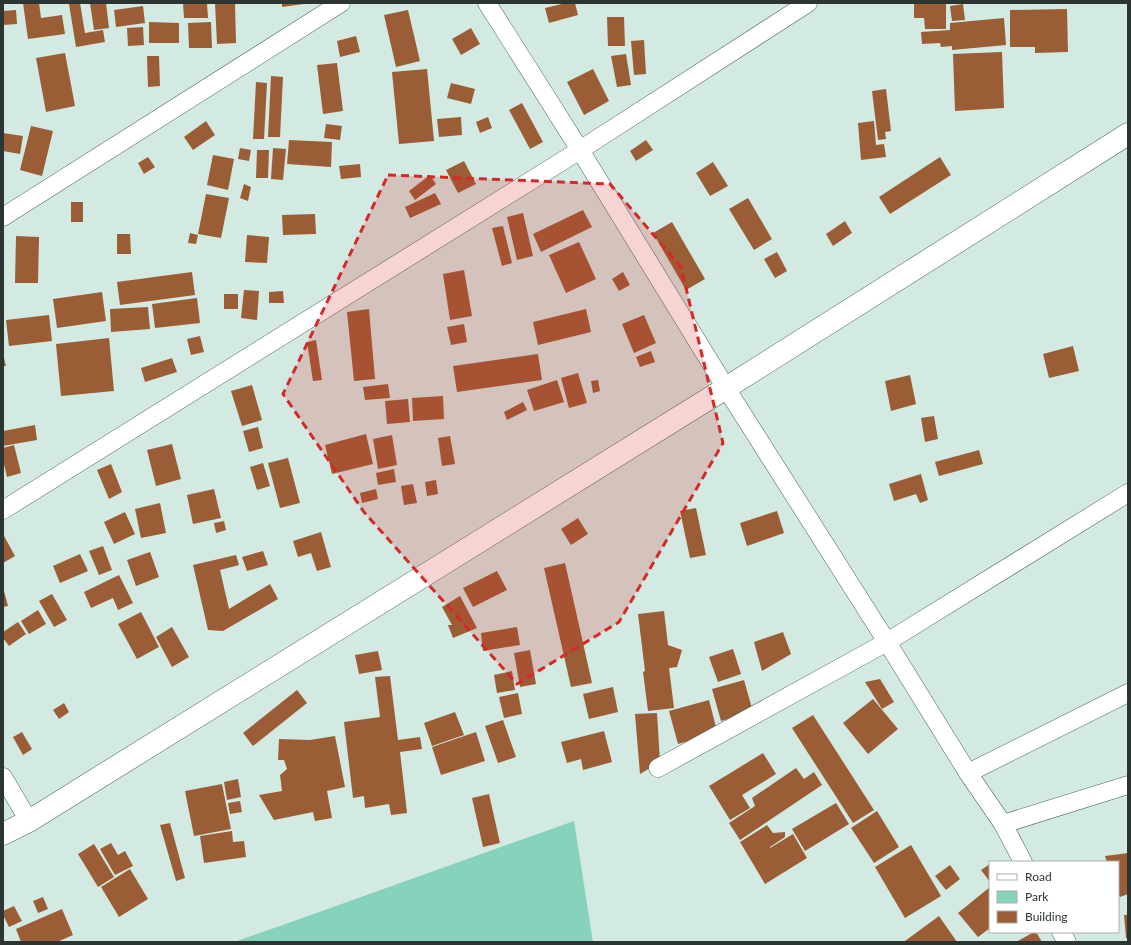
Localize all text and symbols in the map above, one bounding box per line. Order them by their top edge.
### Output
legend [989,861,1119,933]
text: Road [1025,869,1052,884]
text: Park [1025,889,1049,904]
text: Building [1025,909,1068,924]

